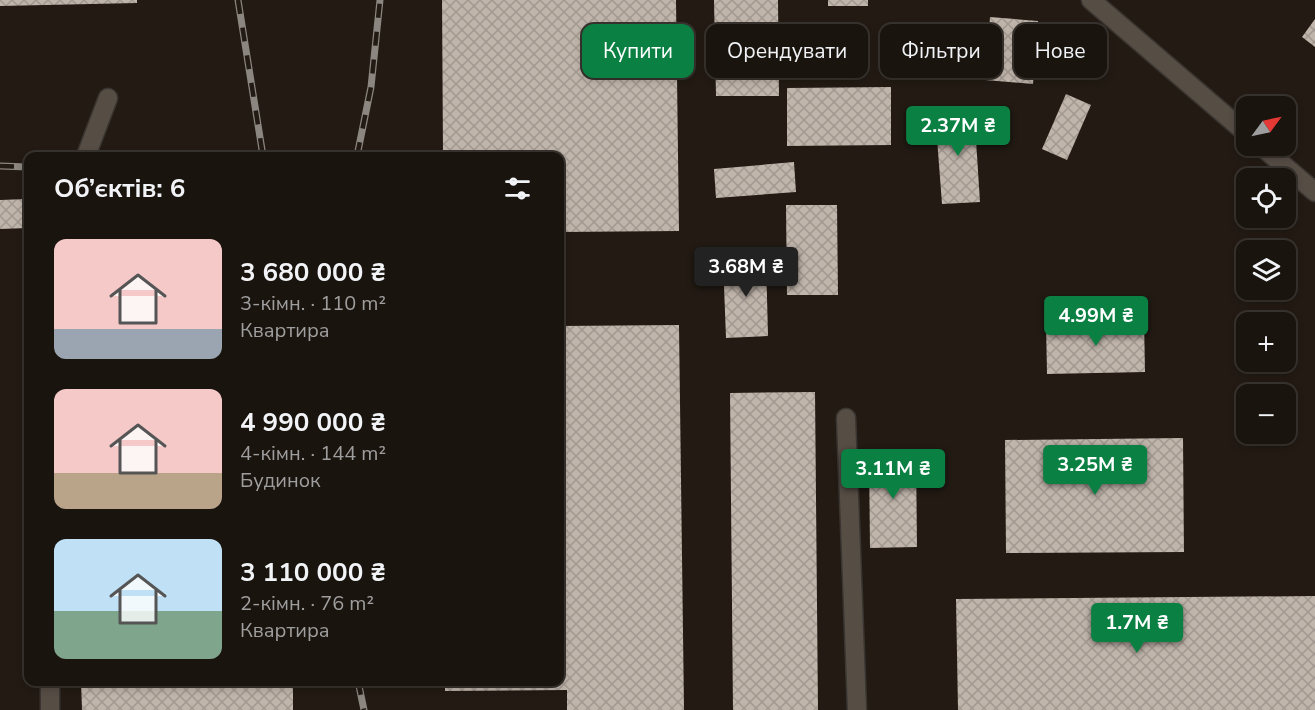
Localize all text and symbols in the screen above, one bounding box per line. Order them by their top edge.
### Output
chip: Купити [582,24,694,78]
chip: Орендувати [706,24,868,78]
chip: Фільтри [880,24,1002,78]
chip: Нове [1014,24,1107,78]
north arrow [1236,96,1296,156]
map controls [1236,96,1296,444]
pin: 2.37M ₴ [903,106,1013,157]
text: 2.37M ₴ [920,112,996,139]
button: locate [1236,168,1296,228]
text: Об’єктів: 6 [54,171,185,206]
icon: filters [501,172,534,205]
button: layers [1236,240,1296,300]
pin: 3.68M ₴ [691,247,801,298]
text: 3.68M ₴ [708,253,784,280]
text: 3 680 000 ₴ [240,255,386,290]
icon: home [102,263,174,335]
text: 3-кімн. · 110 m² [240,290,386,317]
pin: 4.99M ₴ [1041,296,1151,347]
text: 4.99M ₴ [1058,302,1134,329]
button: + [1236,312,1296,372]
text: Квартира [240,317,330,344]
button: − [1236,384,1296,444]
text: 4 990 000 ₴ [240,405,386,440]
icon: home [102,413,174,485]
text: 4-кімн. · 144 m² [240,440,386,467]
pin: 3.25M ₴ [1040,445,1150,496]
pin: 3.11M ₴ [838,449,948,500]
text: 3.25M ₴ [1057,451,1133,478]
text: 3.11M ₴ [855,455,931,482]
text: Будинок [240,467,321,494]
text: 3 110 000 ₴ [240,555,386,590]
icon: home [102,563,174,635]
text: 2-кімн. · 76 m² [240,590,374,617]
pin: 1.7M ₴ [1088,603,1186,654]
text: 1.7M ₴ [1105,609,1169,636]
text: Квартира [240,617,330,644]

